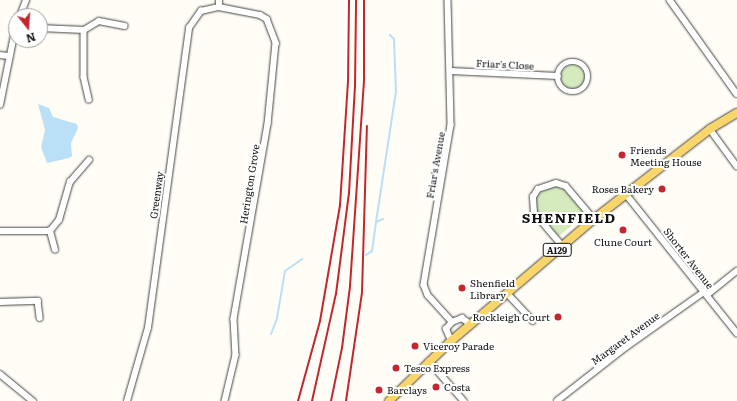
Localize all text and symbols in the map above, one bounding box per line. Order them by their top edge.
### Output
north arrow [8,8,48,48]
text: N [24,30,38,48]
street label: Friar's Close [476,56,534,72]
street label: Friar's Avenue [423,131,447,199]
street label: Herington Grove [237,143,261,225]
place label: Friends Meeting House [630,143,702,166]
marker: Friends Meeting House [617,150,627,160]
street label: Greenway [147,171,165,219]
place label: Roses Bakery [592,183,654,195]
marker: Roses Bakery [657,184,667,194]
district label: SHENFIELD [522,209,616,225]
marker: Clune Court [618,225,628,235]
street label: Shorter Avenue [662,225,716,291]
place label: Clune Court [594,236,652,248]
road number: A129 [542,243,572,257]
place label: Shenfield Library [470,276,515,300]
marker: Shenfield Library [457,283,467,293]
street label: Margaret Avenue [589,309,661,367]
place label: Rockleigh Court [472,311,550,323]
marker: Rockleigh Court [553,312,563,322]
place label: Viceroy Parade [423,340,494,352]
marker: Viceroy Parade [410,341,420,351]
place label: Tesco Express [404,362,470,374]
marker: Tesco Express [391,363,401,373]
place label: Costa [444,381,470,393]
marker: Costa [431,382,441,392]
place label: Barclays [387,384,427,396]
marker: Barclays [374,385,384,395]

